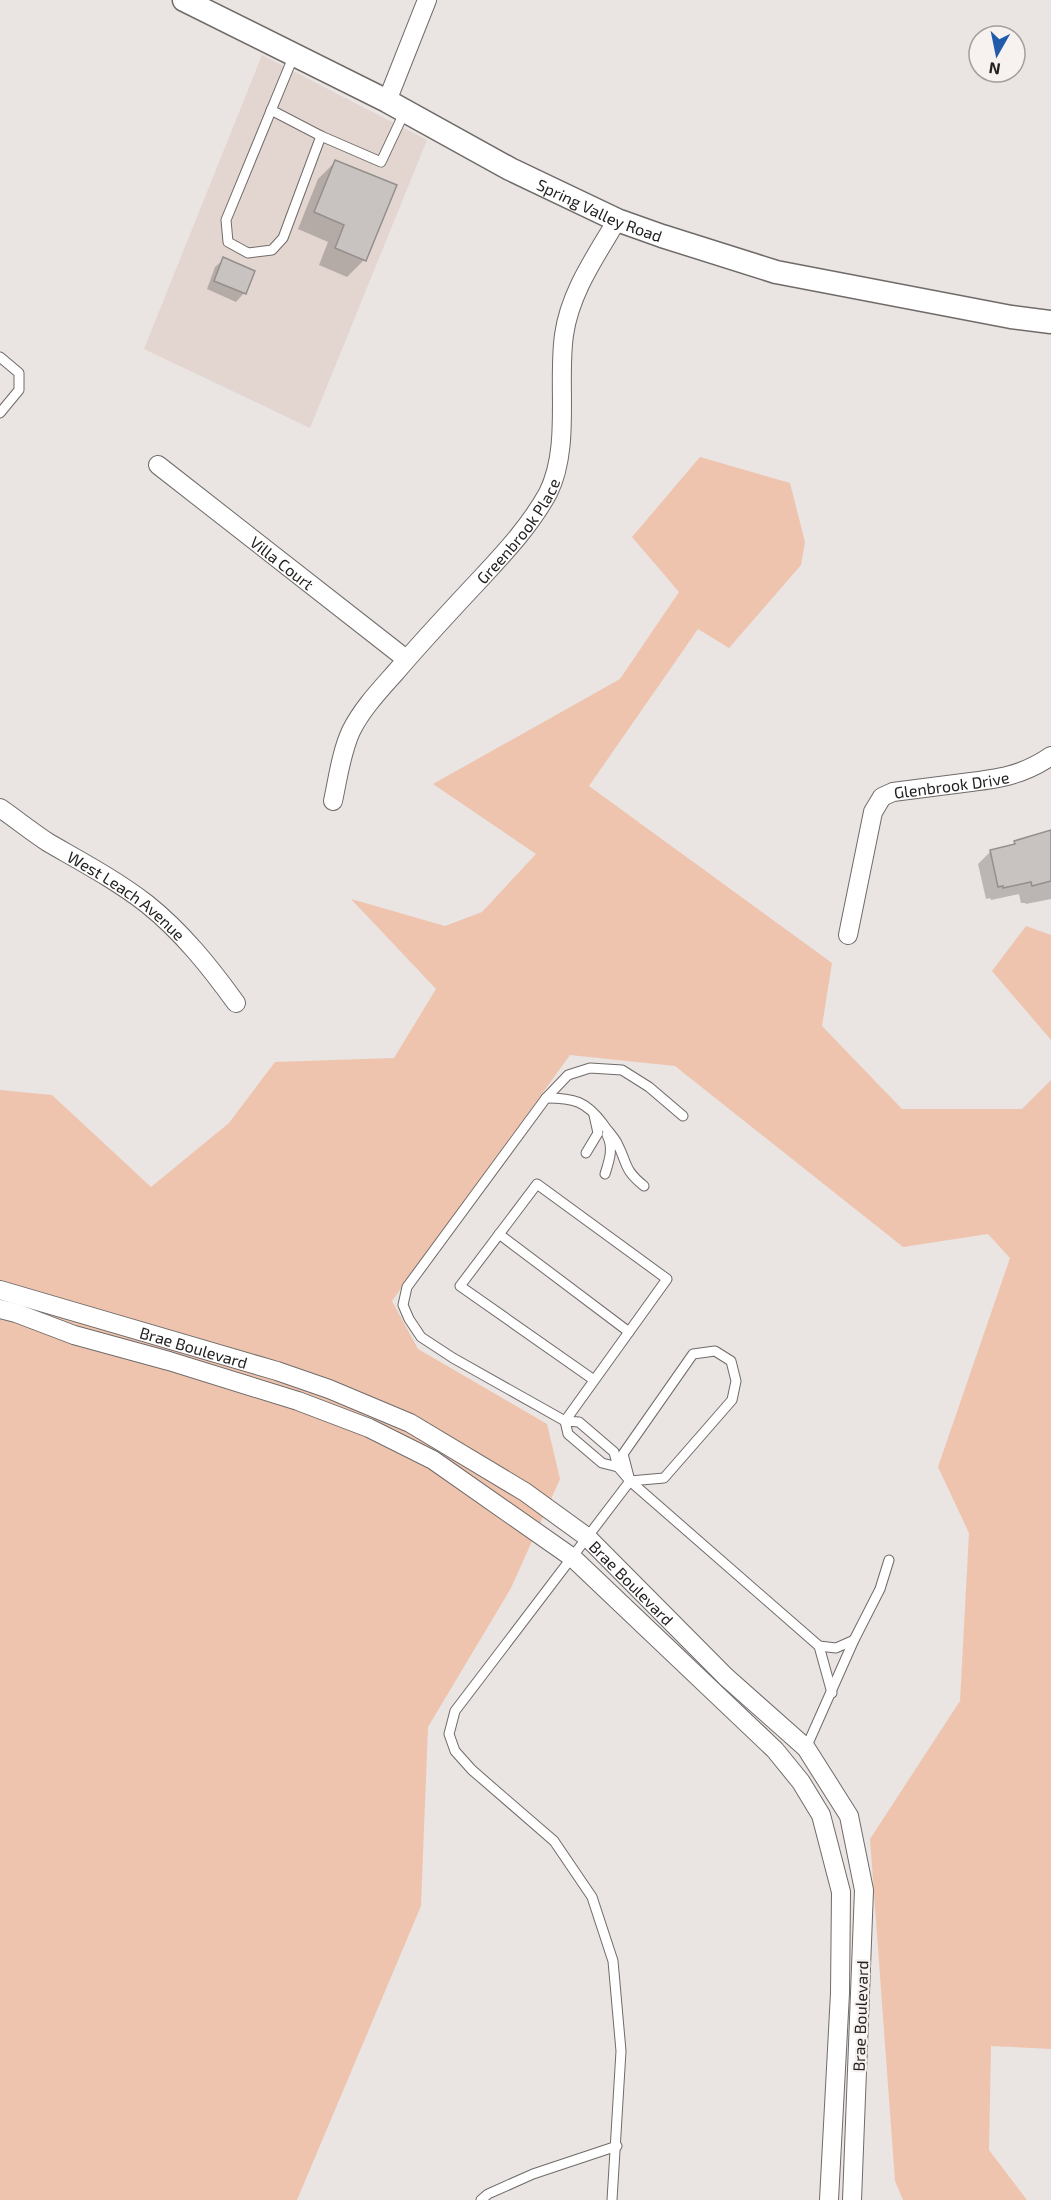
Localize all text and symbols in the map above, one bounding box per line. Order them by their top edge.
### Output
north arrow [967,24,1027,84]
text: N [987,59,1002,80]
street label: Spring Valley Road [534,174,665,245]
street label: Greenbrook Place [472,475,563,587]
street label: Villa Court [247,532,318,593]
street label: Glenbrook Drive [893,766,1011,801]
street label: West Leach Avenue [65,846,190,944]
street label: Brae Boulevard [138,1322,250,1371]
street label: Brae Boulevard [586,1536,678,1629]
street label: Brae Boulevard [849,1960,871,2072]

